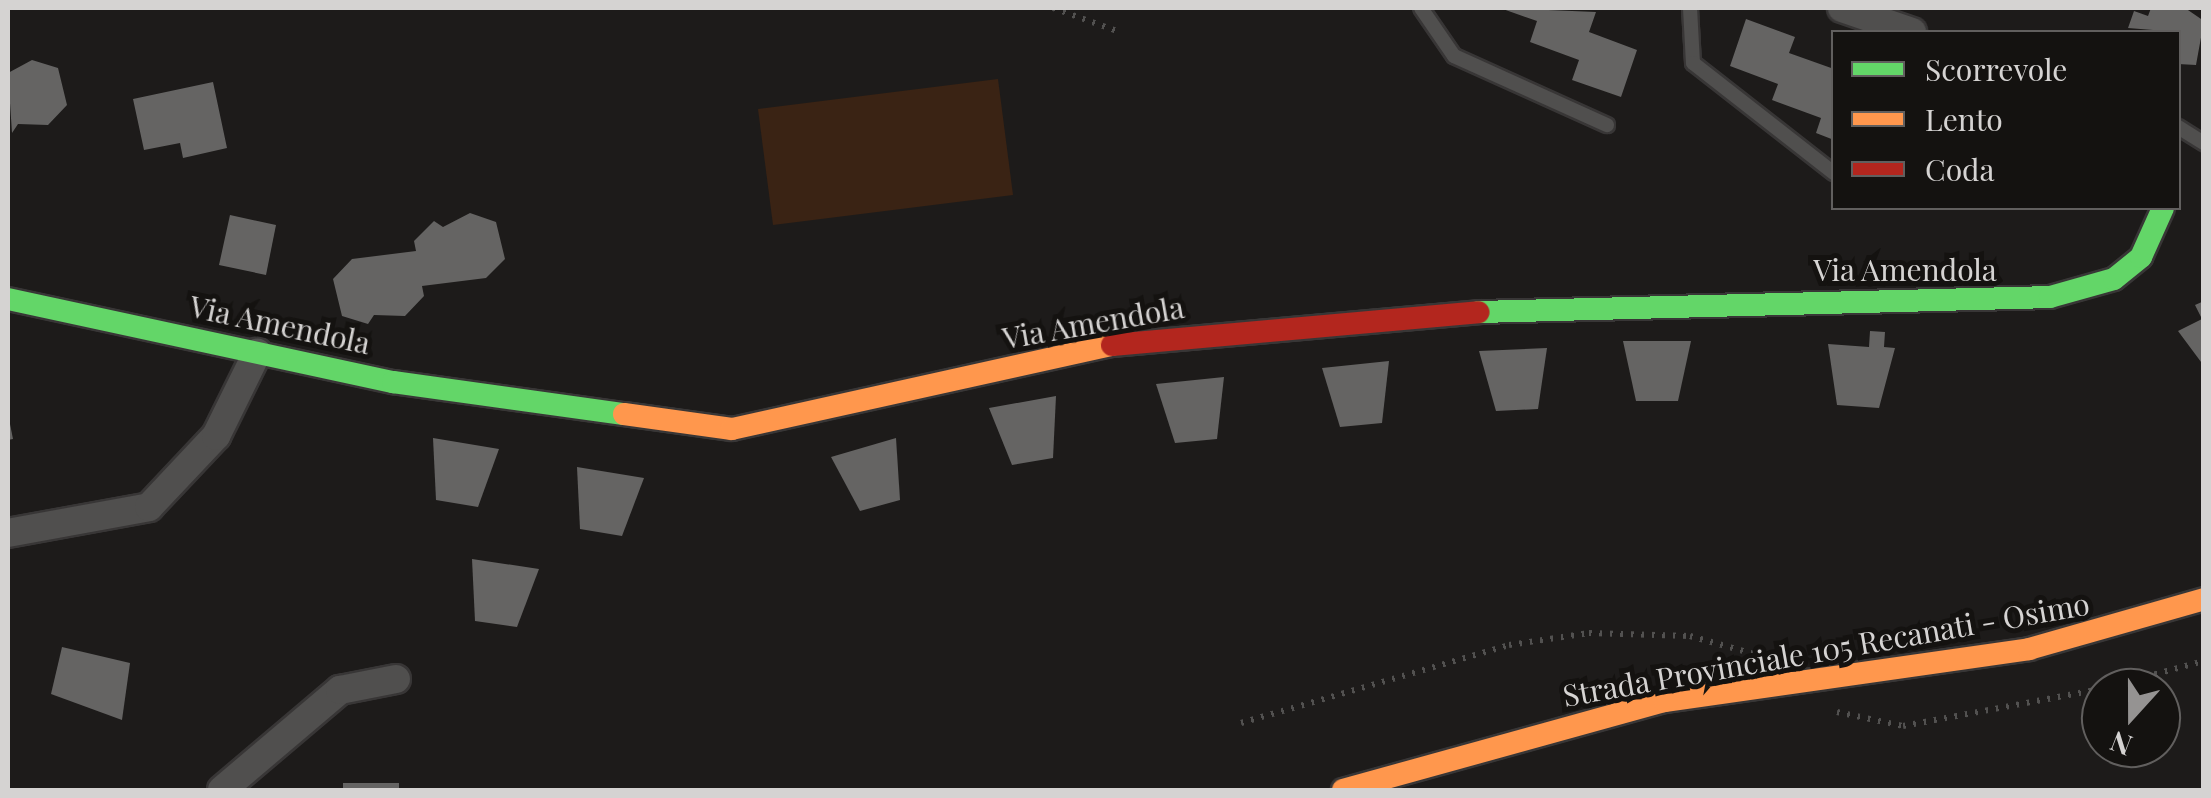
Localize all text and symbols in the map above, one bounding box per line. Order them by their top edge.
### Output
legend [1831,30,2181,210]
text: Scorrevole [1925,49,2067,89]
text: Lento [1925,99,2003,139]
text: Coda [1925,149,1994,189]
street label: Via Amendola [1813,251,1997,287]
street label: Via Amendola [186,287,374,361]
street label: Via Amendola [999,288,1187,356]
street label: Strada Provinciale 105 Recanati - Osimo [1559,585,2093,713]
north arrow [2081,668,2181,768]
text: N [2105,724,2137,766]

